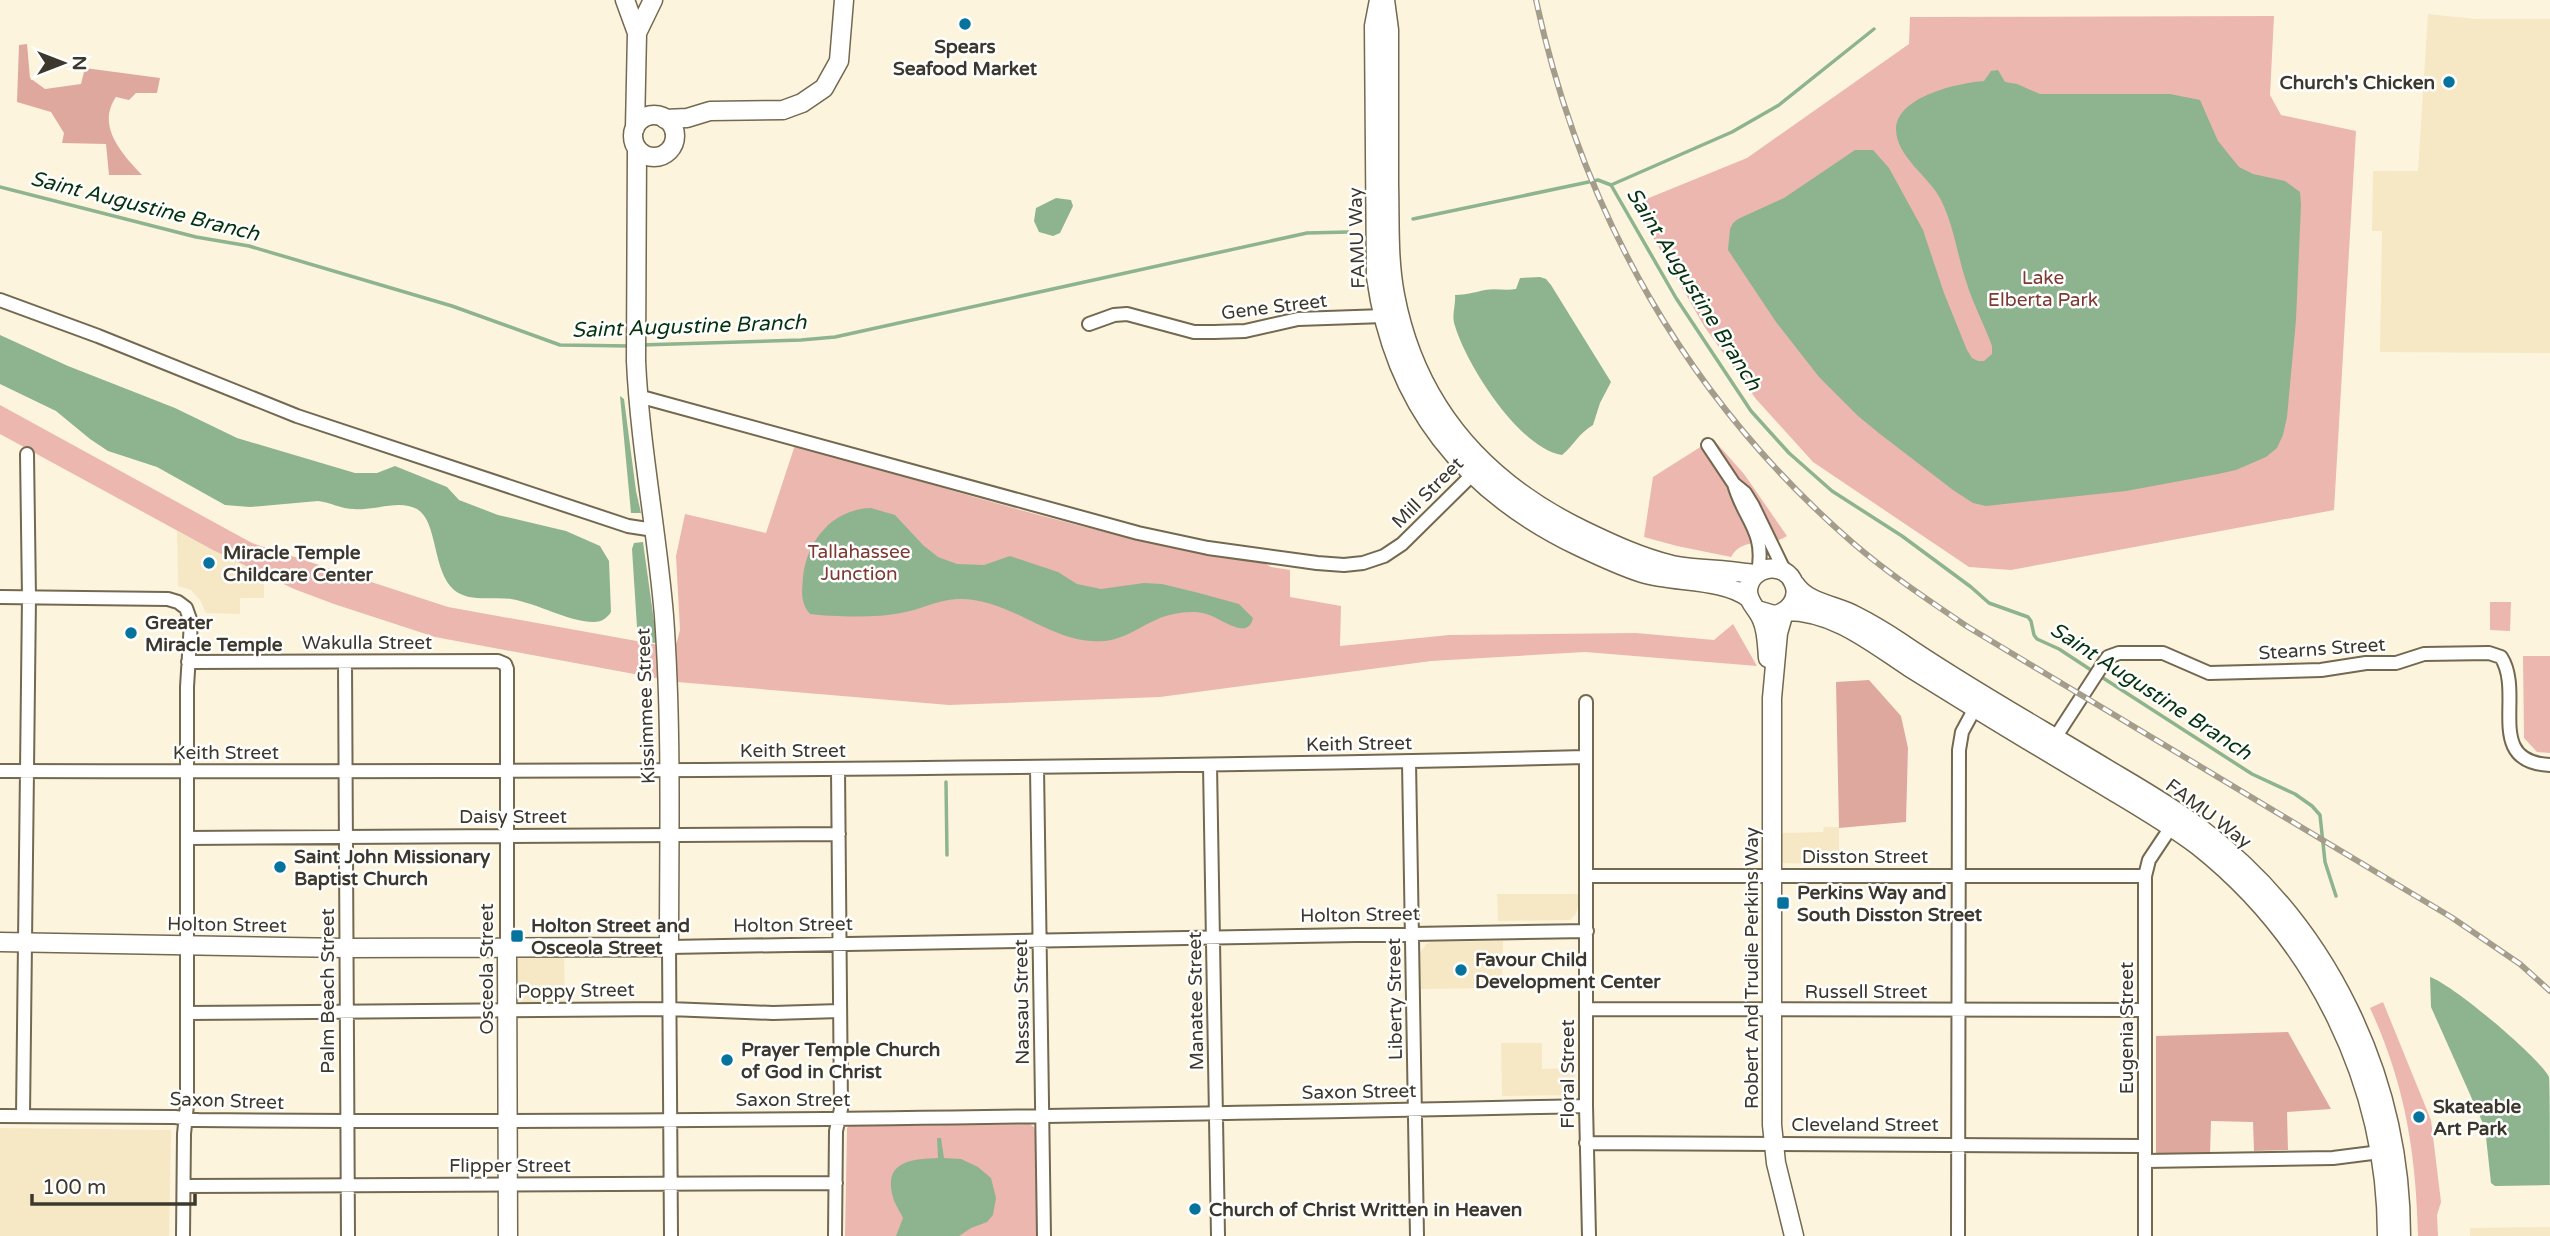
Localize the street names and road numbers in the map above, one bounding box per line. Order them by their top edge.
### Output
street label: FAMU Way [1344,187,1370,289]
street label: Gene Street [1220,290,1328,324]
street label: Mill Street [1388,453,1468,533]
street label: Kissimmee Street [632,628,660,784]
street label: Wakulla Street [302,632,432,654]
street label: Stearns Street [2258,634,2386,664]
street label: Keith Street [1306,732,1412,756]
street label: Keith Street [740,740,846,762]
street label: Keith Street [173,742,279,764]
street label: FAMU Way [2161,774,2256,853]
street label: Daisy Street [459,806,567,828]
street label: Robert And Trudie Perkins Way [1741,827,1763,1109]
street label: Disston Street [1802,846,1928,868]
street label: Osceola Street [476,903,498,1035]
street label: Holton Street [1300,903,1420,927]
street label: Palm Beach Street [317,908,339,1074]
street label: Holton Street [167,913,287,937]
street label: Holton Street [733,913,853,937]
street label: Manatee Street [1184,931,1208,1071]
street label: Liberty Street [1383,938,1407,1060]
street label: Nassau Street [1010,939,1034,1065]
street label: Eugenia Street [2116,962,2138,1094]
street label: Poppy Street [517,979,635,1003]
street label: Russell Street [1805,981,1927,1003]
street label: Floral Street [1557,1019,1579,1129]
street label: Saxon Street [1301,1080,1417,1104]
street label: Saxon Street [169,1088,285,1114]
street label: Saxon Street [736,1089,850,1111]
street label: Cleveland Street [1791,1114,1939,1136]
street label: Flipper Street [449,1155,571,1177]

